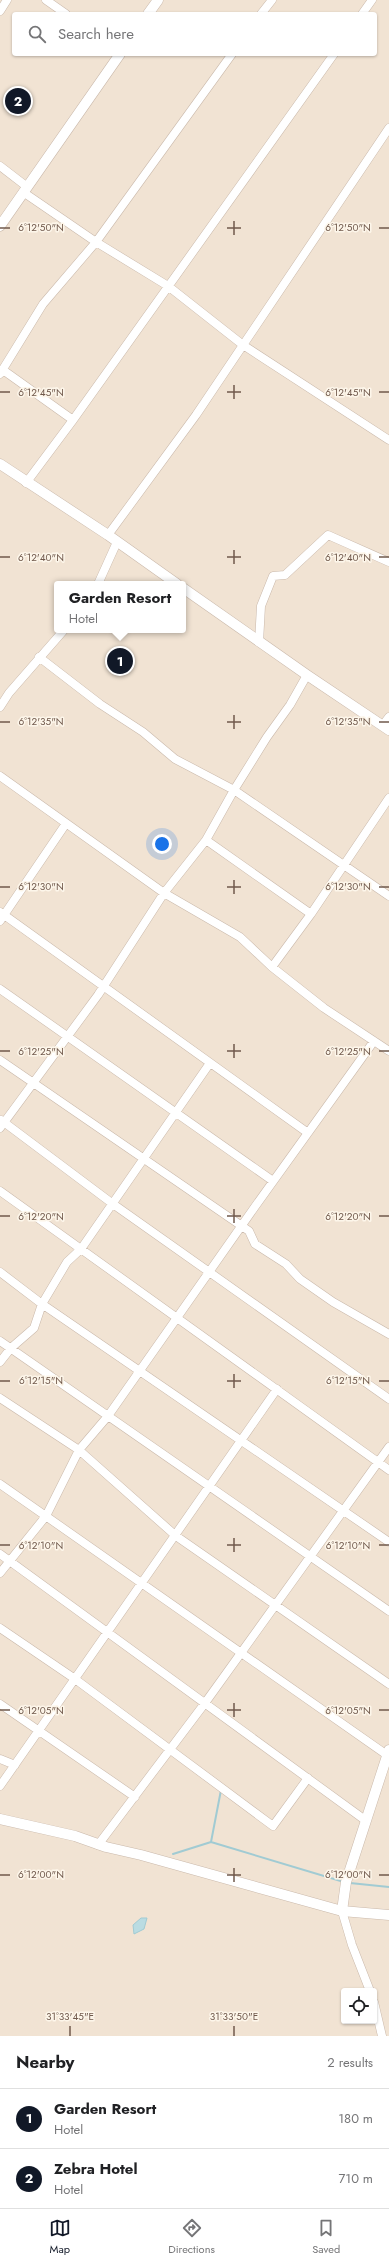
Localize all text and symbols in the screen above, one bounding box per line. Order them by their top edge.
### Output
search box [12,12,377,56]
icon: search [26,23,48,45]
text: Search here [58,23,134,45]
pin: 2 [5,86,31,116]
text: 6°12'50"N [18,220,64,235]
text: 6°12'50"N [325,220,371,235]
text: 6°12'45"N [18,385,64,400]
text: 6°12'45"N [325,385,371,400]
text: 6°12'40"N [18,550,64,565]
text: 6°12'40"N [325,550,371,565]
popup [54,581,186,633]
text: Garden Resort [69,587,171,609]
text: Hotel [69,609,98,628]
pin: 1 [107,646,133,676]
text: 6°12'35"N [18,714,64,729]
text: 6°12'35"N [325,714,371,729]
your location [152,834,172,854]
text: 6°12'30"N [18,879,64,894]
text: 6°12'30"N [325,879,371,894]
text: 6°12'25"N [18,1044,64,1059]
text: 6°12'25"N [325,1044,371,1059]
text: 6°12'20"N [18,1209,64,1224]
text: 6°12'20"N [325,1209,371,1224]
text: 6°12'15"N [19,1373,63,1388]
text: 6°12'15"N [326,1373,370,1388]
text: 6°12'10"N [19,1538,63,1553]
text: 6°12'10"N [326,1538,370,1553]
text: 6°12'05"N [18,1703,64,1718]
text: 6°12'05"N [325,1703,371,1718]
text: 6°12'00"N [18,1867,64,1882]
text: 6°12'00"N [325,1867,371,1882]
map controls [341,1988,377,2024]
button: locate [341,1988,377,2024]
text: 31°33'45"E [46,2009,94,2024]
text: 31°33'50"E [210,2009,258,2024]
text: Nearby [16,2050,74,2074]
text: 2 results [327,2053,373,2072]
text: Garden Resort [54,2098,156,2120]
text: 1 [26,2109,32,2128]
text: 180 m [338,2109,373,2128]
text: Hotel [54,2120,83,2139]
text: Zebra Hotel [54,2158,138,2180]
text: 2 [25,2169,33,2188]
text: 710 m [338,2169,373,2188]
text: Hotel [54,2180,83,2199]
tab: Map [49,2217,71,2257]
tab: Directions [168,2217,215,2257]
tab: Saved [312,2217,340,2257]

